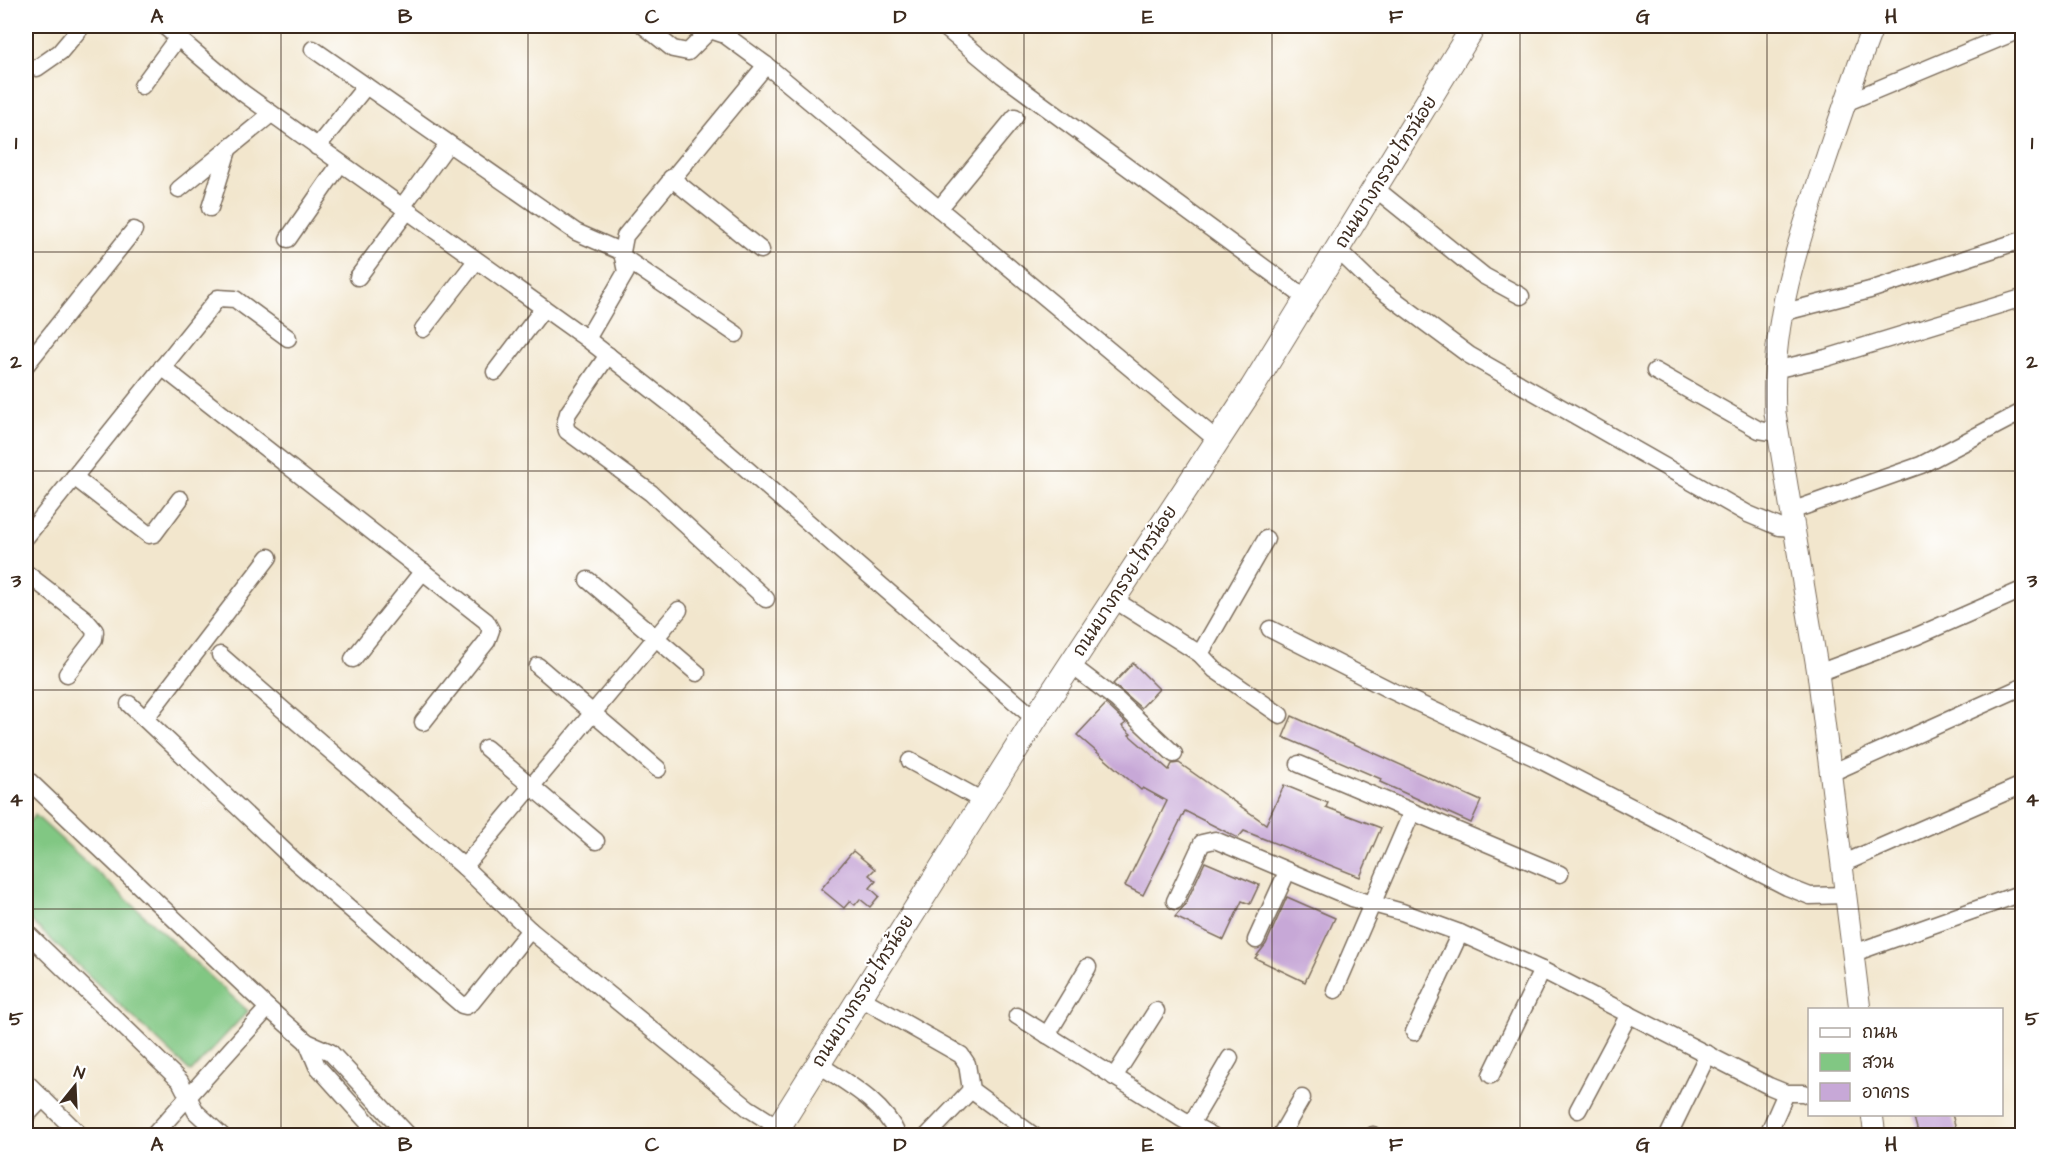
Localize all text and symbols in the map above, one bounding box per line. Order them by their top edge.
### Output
text: A [151,3,164,31]
text: B [398,3,413,31]
text: C [645,3,660,31]
text: D [894,3,907,31]
text: E [1142,3,1154,31]
text: F [1389,3,1404,31]
text: G [1636,3,1650,31]
text: H [1885,3,1897,31]
street label: ถนนบางกรวย-ไทรน้อย [1328,91,1443,253]
text: 1 [15,129,18,157]
text: 1 [2031,129,2034,157]
text: 2 [9,348,22,376]
text: 2 [2025,348,2038,376]
street label: ถนนบางกรวย-ไทรน้อย [1066,500,1183,661]
text: 3 [10,567,22,595]
text: 3 [2026,567,2038,595]
text: 4 [9,786,23,814]
text: 4 [2025,786,2039,814]
street label: ถนนบางกรวย-ไทรน้อย [805,910,920,1072]
text: 5 [9,1005,24,1033]
text: 5 [2025,1005,2040,1033]
legend [1808,1008,2003,1116]
text: ถนน [1862,1020,1897,1045]
text: สวน [1862,1050,1894,1075]
north arrow [45,1056,105,1116]
text: N [71,1061,87,1085]
text: อาคาร [1862,1080,1910,1105]
text: A [151,1131,164,1159]
text: B [398,1131,413,1159]
text: C [645,1131,660,1159]
text: D [894,1131,907,1159]
text: E [1142,1131,1154,1159]
text: F [1389,1131,1404,1159]
text: G [1636,1131,1650,1159]
text: H [1885,1131,1897,1159]

